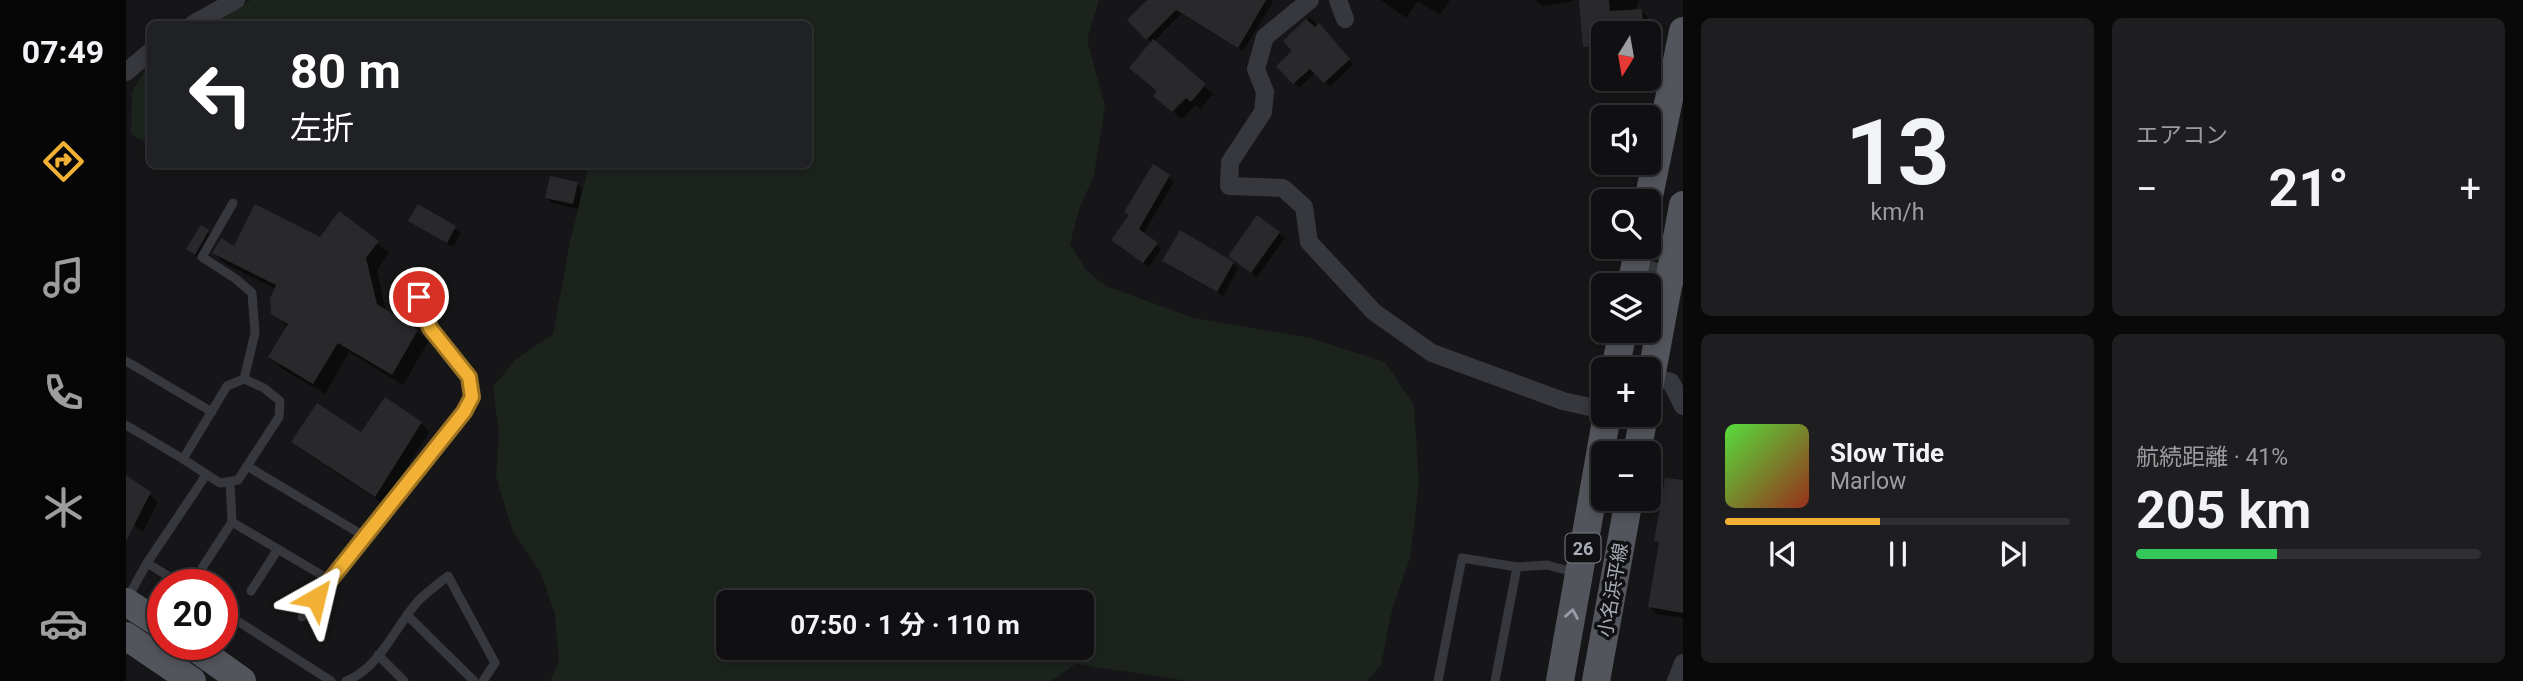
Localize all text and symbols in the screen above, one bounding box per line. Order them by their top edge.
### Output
north arrow [1591,21,1661,91]
map controls [1591,21,1661,511]
text: 07:49 [22,33,104,71]
text: 80 m [290,43,401,100]
icon: left [175,49,266,140]
text: 13 [1845,100,1950,206]
button: sound [1591,105,1661,175]
text: 左折 [290,109,354,147]
text: エアコン [2136,122,2228,149]
icon: directions [39,137,88,186]
text: 21° [2269,158,2349,219]
text: − [2136,167,2158,211]
text: + [2459,167,2481,211]
button: search [1591,189,1661,259]
text: km/h [1871,199,1925,226]
icon: music [39,253,88,302]
pin [389,267,449,327]
button: layers [1591,273,1661,343]
icon: arrive [400,278,438,316]
button: + [1591,357,1661,427]
icon: phone [39,368,88,417]
text: Slow Tide [1830,438,1944,468]
button: − [1591,441,1661,511]
text: 航続距離 · 41% [2136,444,2288,471]
text: Marlow [1830,468,1906,495]
text: 205 km [2136,480,2311,541]
icon: climate [39,483,88,532]
road number: 26 [1566,534,1600,562]
icon: previous [1764,535,1802,573]
icon: pause [1879,535,1917,573]
icon: next [1994,535,2032,573]
street label: 小名浜平線 [1593,541,1633,639]
position arrow [279,561,353,635]
speed limit sign: 20 [147,569,238,660]
icon: car [39,599,88,648]
one-way arrow [1564,608,1579,620]
text: 07:50 · 1 分 · 110 m [790,610,1020,640]

